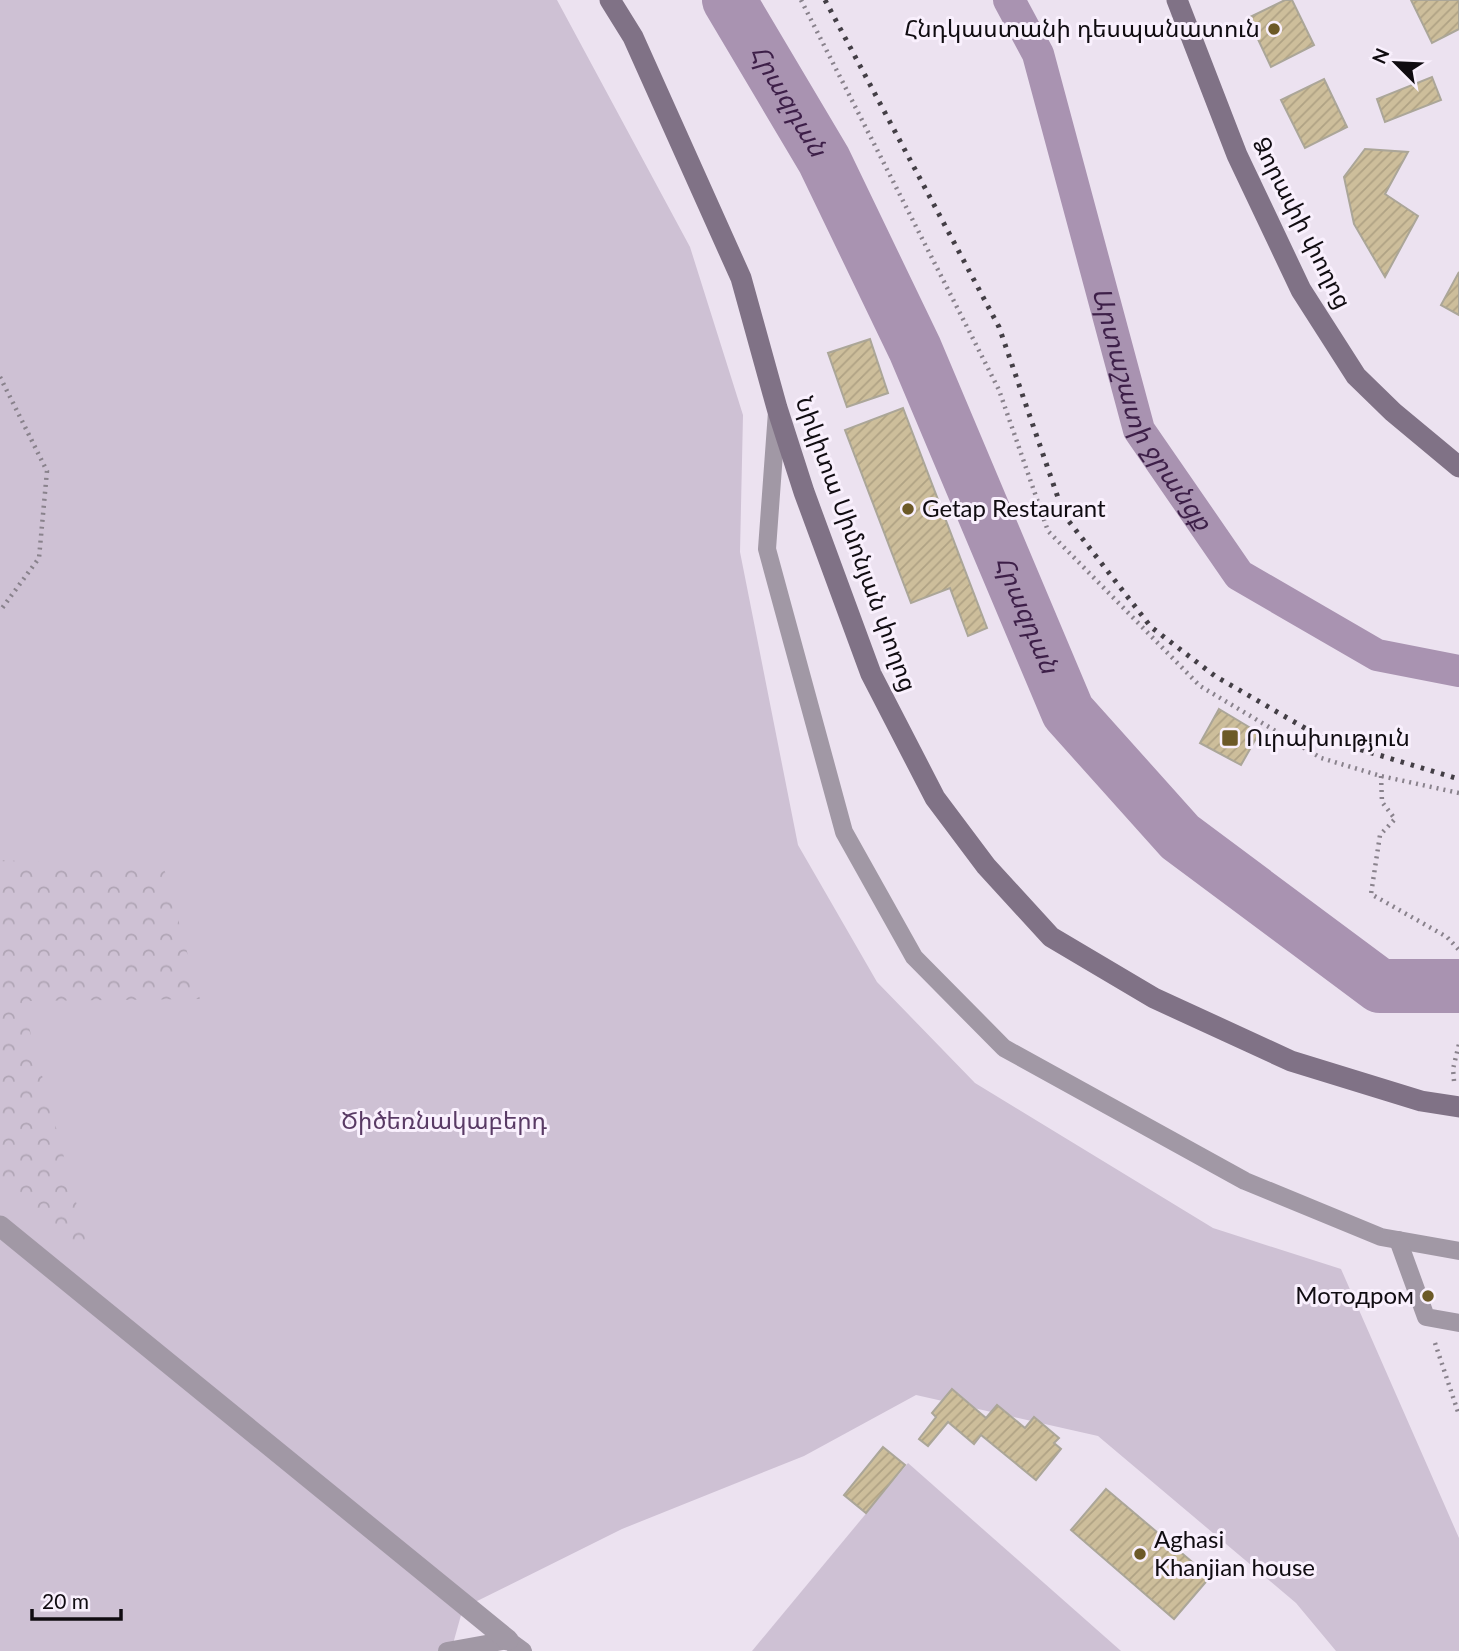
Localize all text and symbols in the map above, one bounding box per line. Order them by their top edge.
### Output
place label: Հնդկաստանի դեսպանատուն [904,13,1260,43]
marker: Հնդկաստանի դեսպանատուն [1266,21,1282,37]
north arrow [1361,28,1431,98]
water label: Հրազդան [744,38,836,163]
text: N [1367,45,1393,67]
street label: Ձորափի փողոց [1247,132,1359,313]
water label: Արտաշատի ջրանցք [1086,283,1221,537]
street label: Նիկիտա Սիմոնյան փողոց [790,392,924,695]
place label: Getap Restaurant [922,493,1106,522]
marker: Getap Restaurant [900,501,916,517]
water label: Հրազդան [989,551,1067,679]
place label: Ուրախություն [1246,722,1410,752]
marker: Ուրախություն [1220,728,1240,748]
park label: Ծիծեռնակաբերդ [341,1105,548,1135]
place label: Мотодром [1295,1280,1414,1309]
marker: Мотодром [1420,1288,1436,1304]
place label: Aghasi Khanjian house [1154,1524,1315,1581]
marker: Aghasi Khanjian house [1132,1546,1148,1562]
scale bar [32,1578,121,1622]
text: 20 m [42,1588,89,1613]

